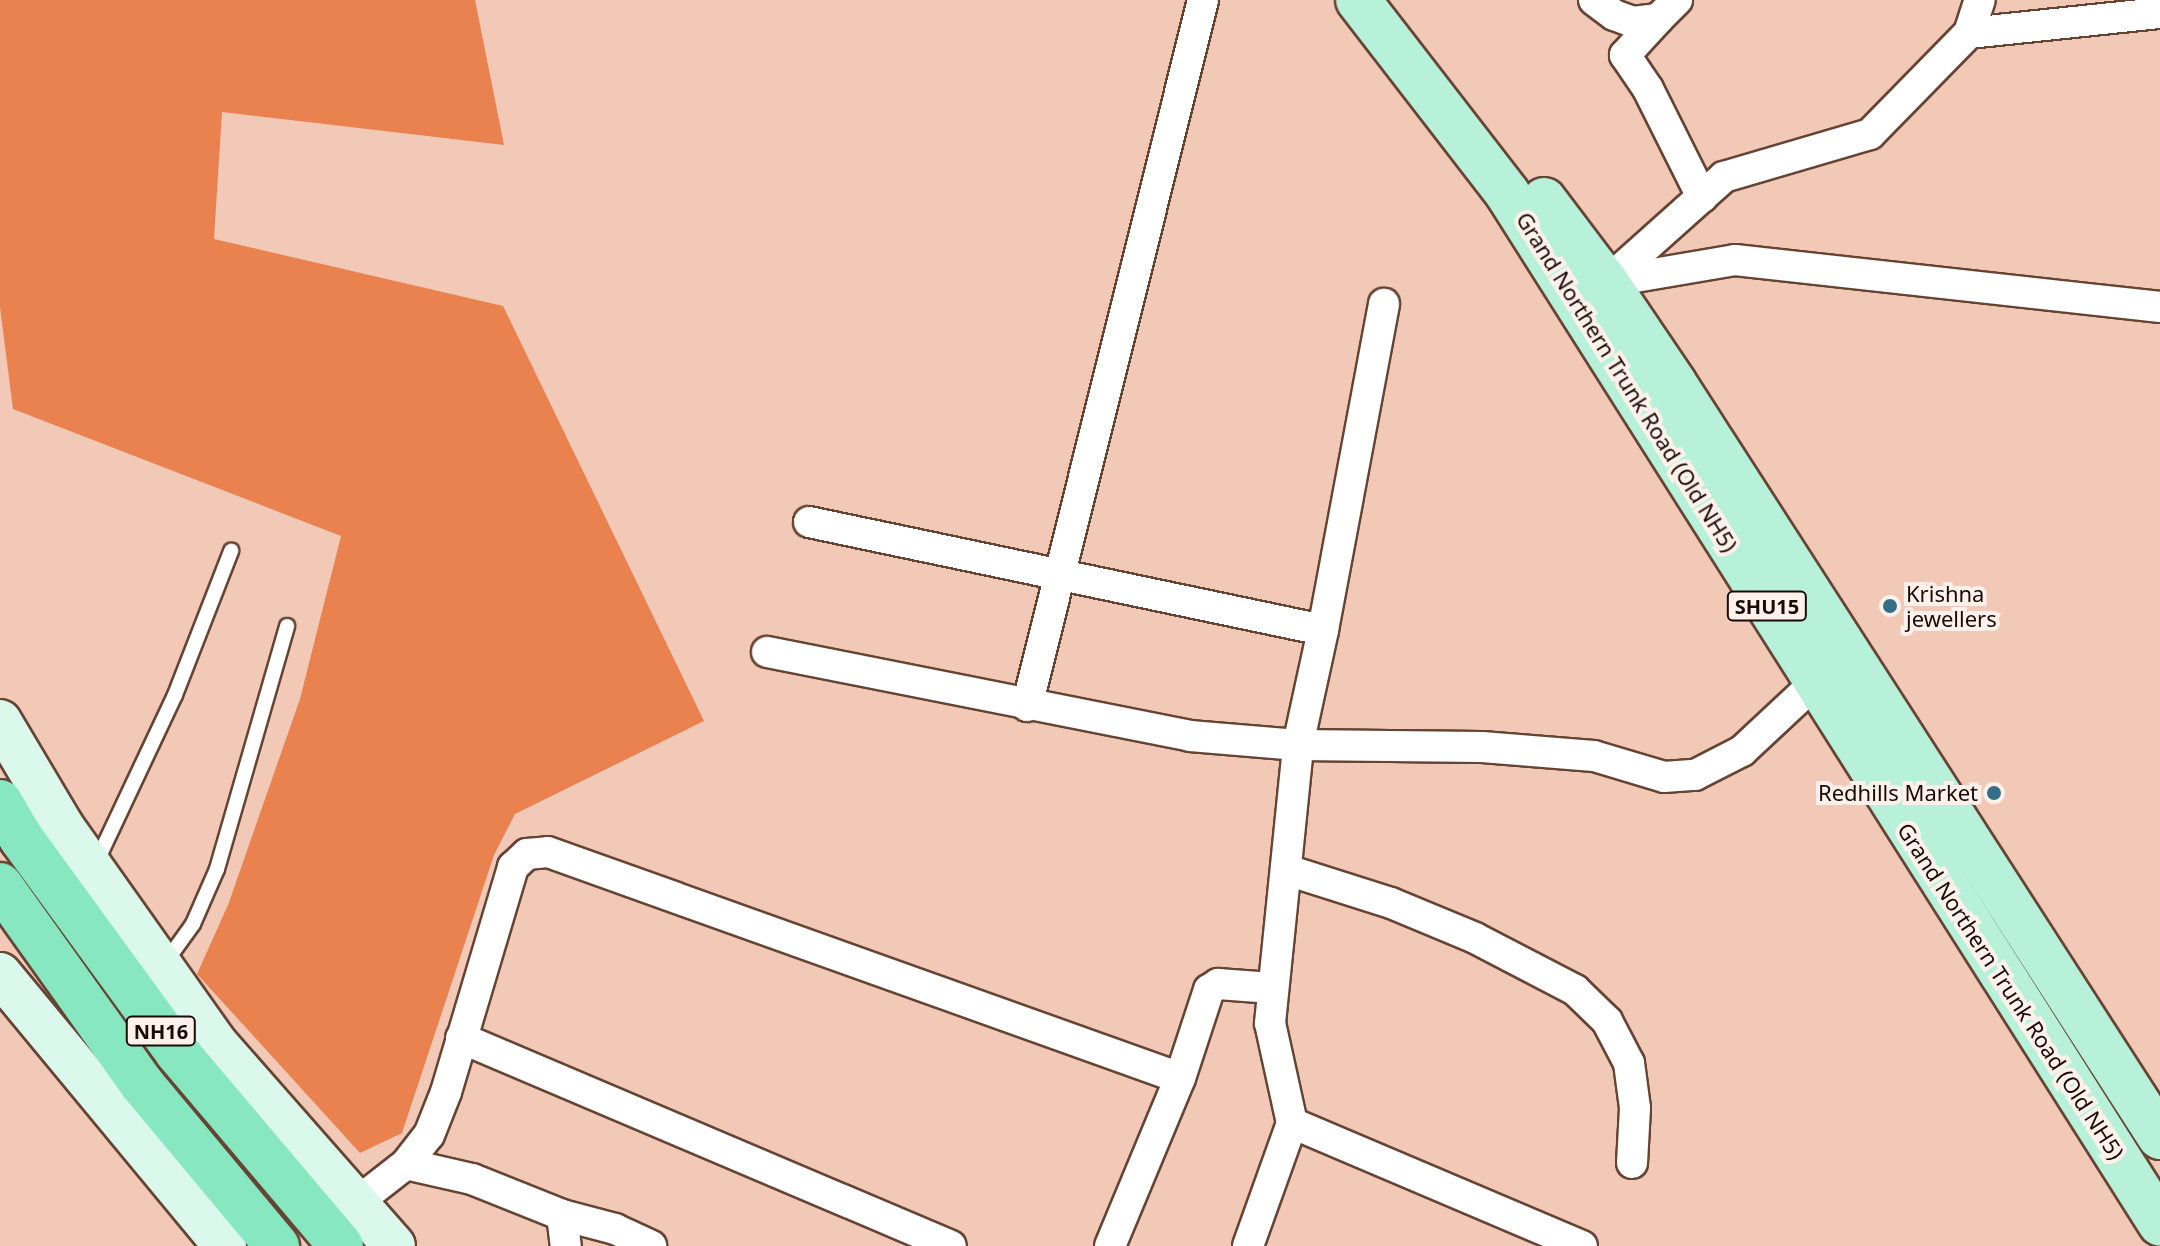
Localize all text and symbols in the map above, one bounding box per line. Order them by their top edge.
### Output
street label: Grand Northern Trunk Road (Old NH5) [1511,207,1743,557]
place label: Krishna jewellers [1906,580,1997,632]
road number: SHU15 [1725,590,1809,622]
marker: Krishna jewellers [1881,597,1899,615]
place label: Redhills Market [1818,780,1978,806]
marker: Redhills Market [1985,784,2003,802]
street label: Grand Northern Trunk Road (Old NH5) [1892,818,2130,1164]
road number: NH16 [125,1015,197,1047]

